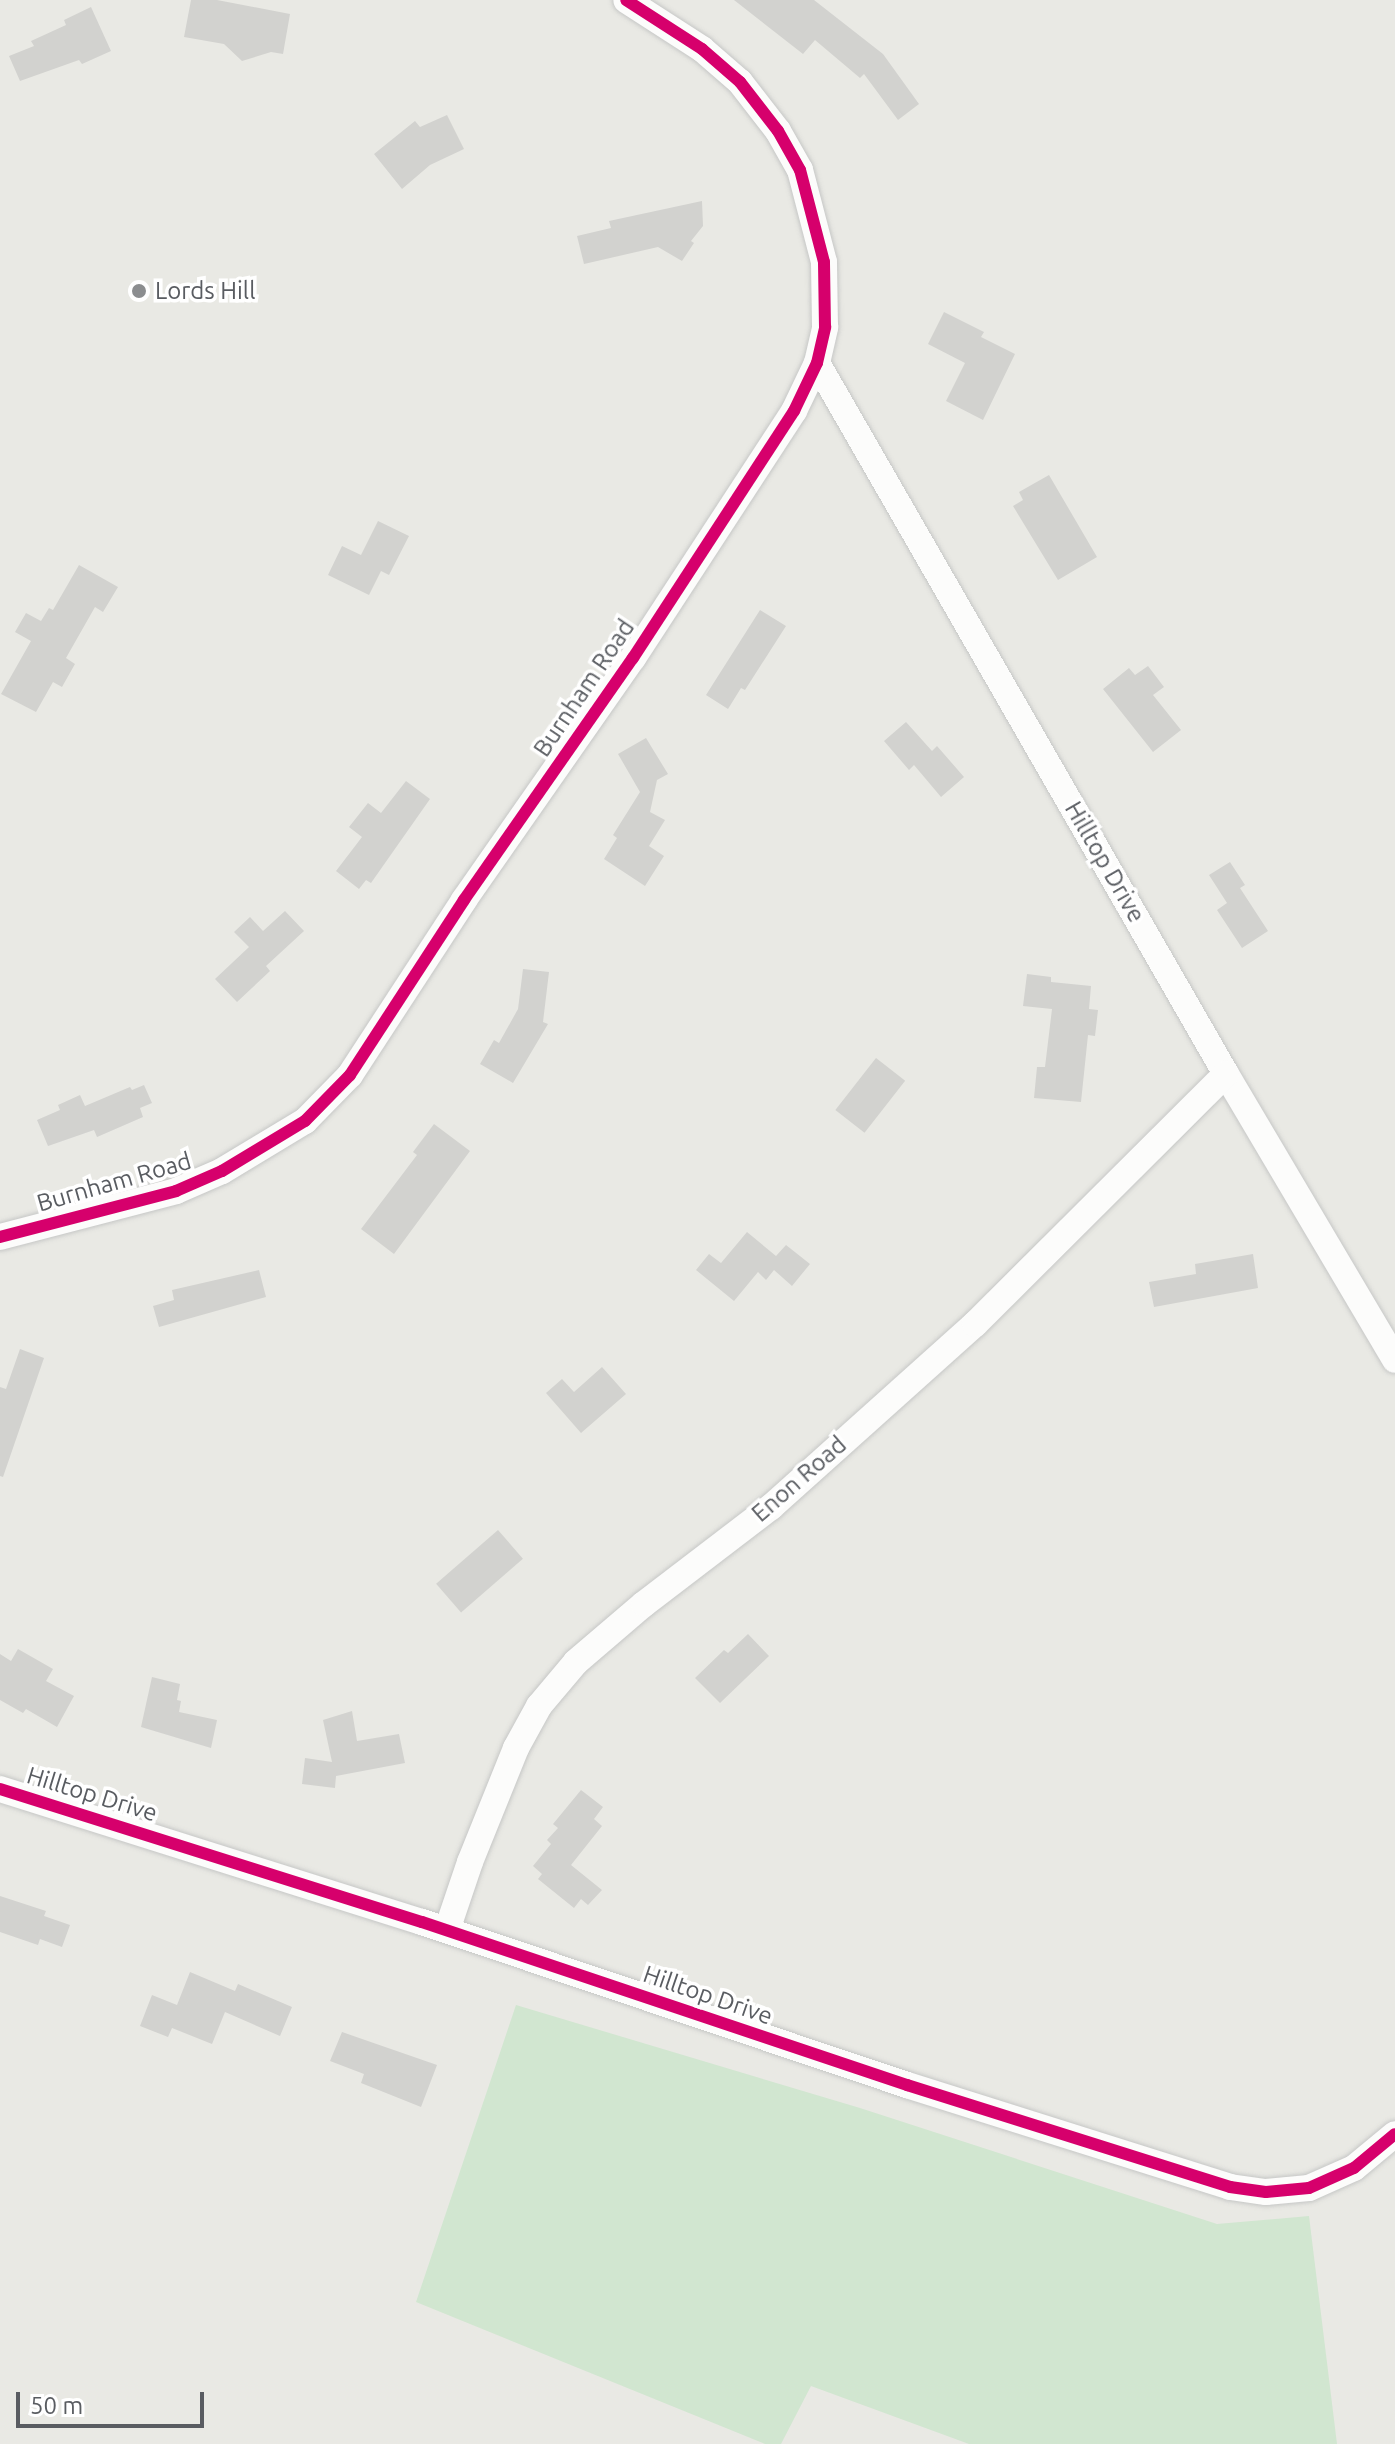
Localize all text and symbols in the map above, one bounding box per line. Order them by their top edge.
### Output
place label: Lords Hill [155,277,255,305]
marker: Lords Hill [130,282,148,300]
street label: Burnham Road [528,614,640,762]
street label: Hilltop Drive [1059,796,1151,928]
street label: Burnham Road [33,1146,195,1218]
street label: Enon Road [746,1430,852,1528]
street label: Hilltop Drive [23,1761,161,1827]
street label: Hilltop Drive [640,1959,776,2031]
scale bar [20,2376,208,2426]
text: 50 m [30,2392,83,2419]

